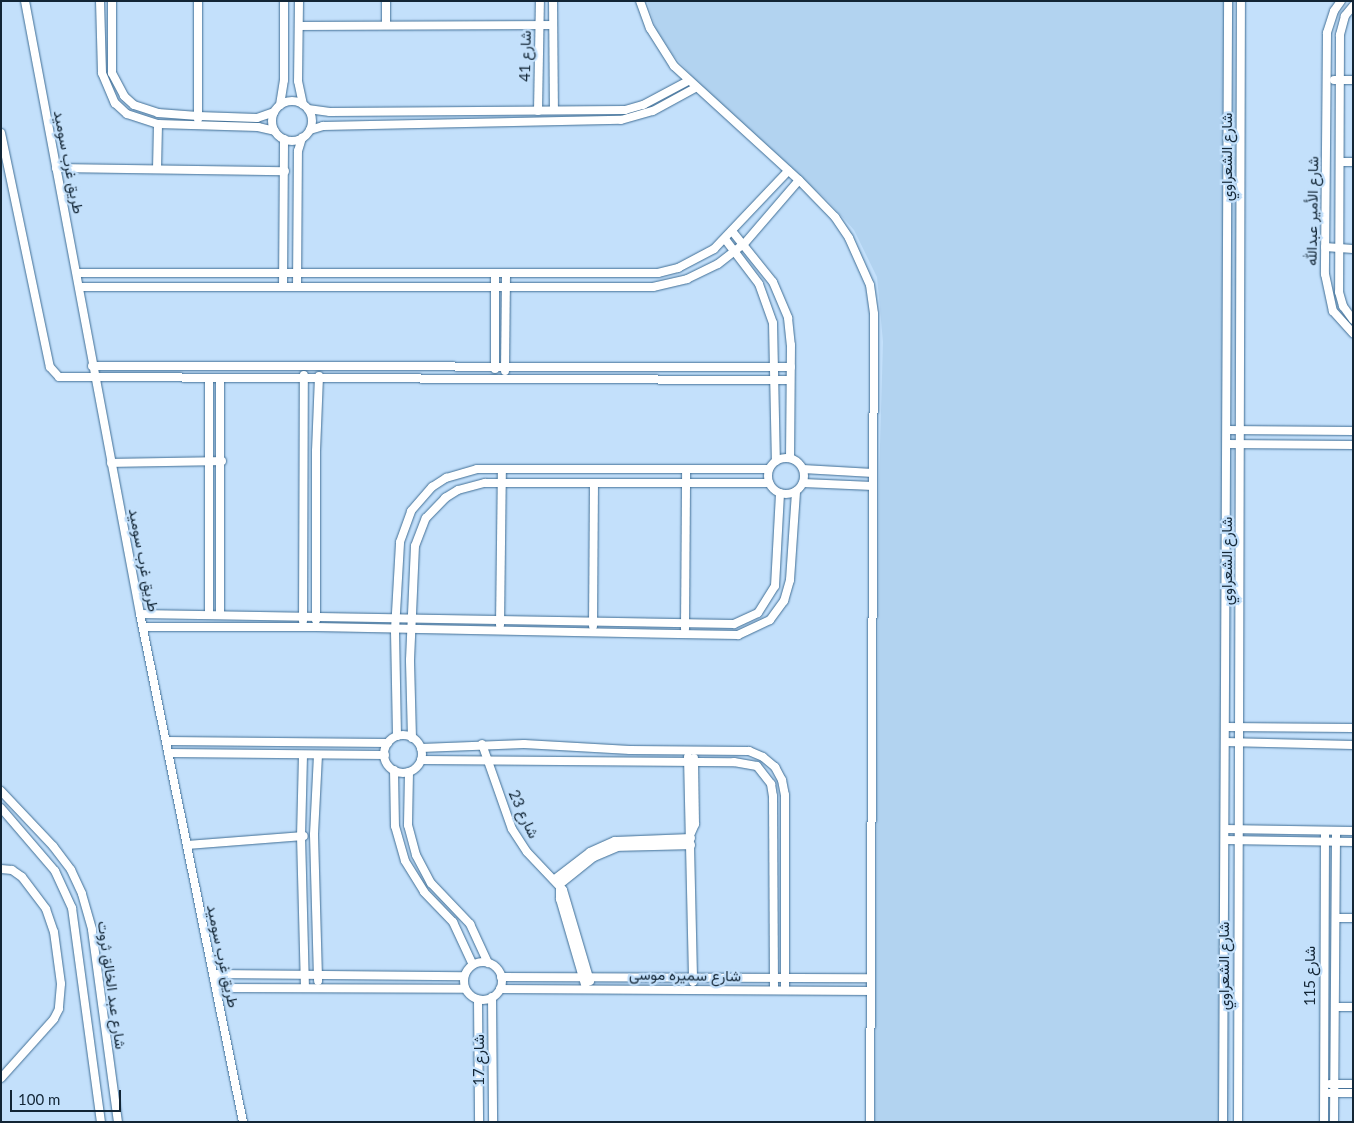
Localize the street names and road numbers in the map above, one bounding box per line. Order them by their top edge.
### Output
street label: شارع 41 [516,30,534,82]
street label: طريق غرب سوميد [50,109,88,215]
street label: شارع الشعراوي [1218,113,1236,201]
street label: شارع الأمير عبدالله [1302,156,1322,266]
street label: طريق غرب سوميد [125,507,163,613]
street label: شارع الشعراوي [1218,517,1236,605]
street label: شارع 23 [505,787,543,841]
street label: طريق غرب سوميد [203,903,243,1009]
street label: شارع عبد الخالق ثروت [94,920,130,1050]
street label: شارع الشعراوي [1215,922,1233,1010]
street label: شارع 115 [1301,946,1319,1006]
street label: شارع سميره موسى [629,965,741,985]
street label: شارع 17 [470,1034,488,1086]

